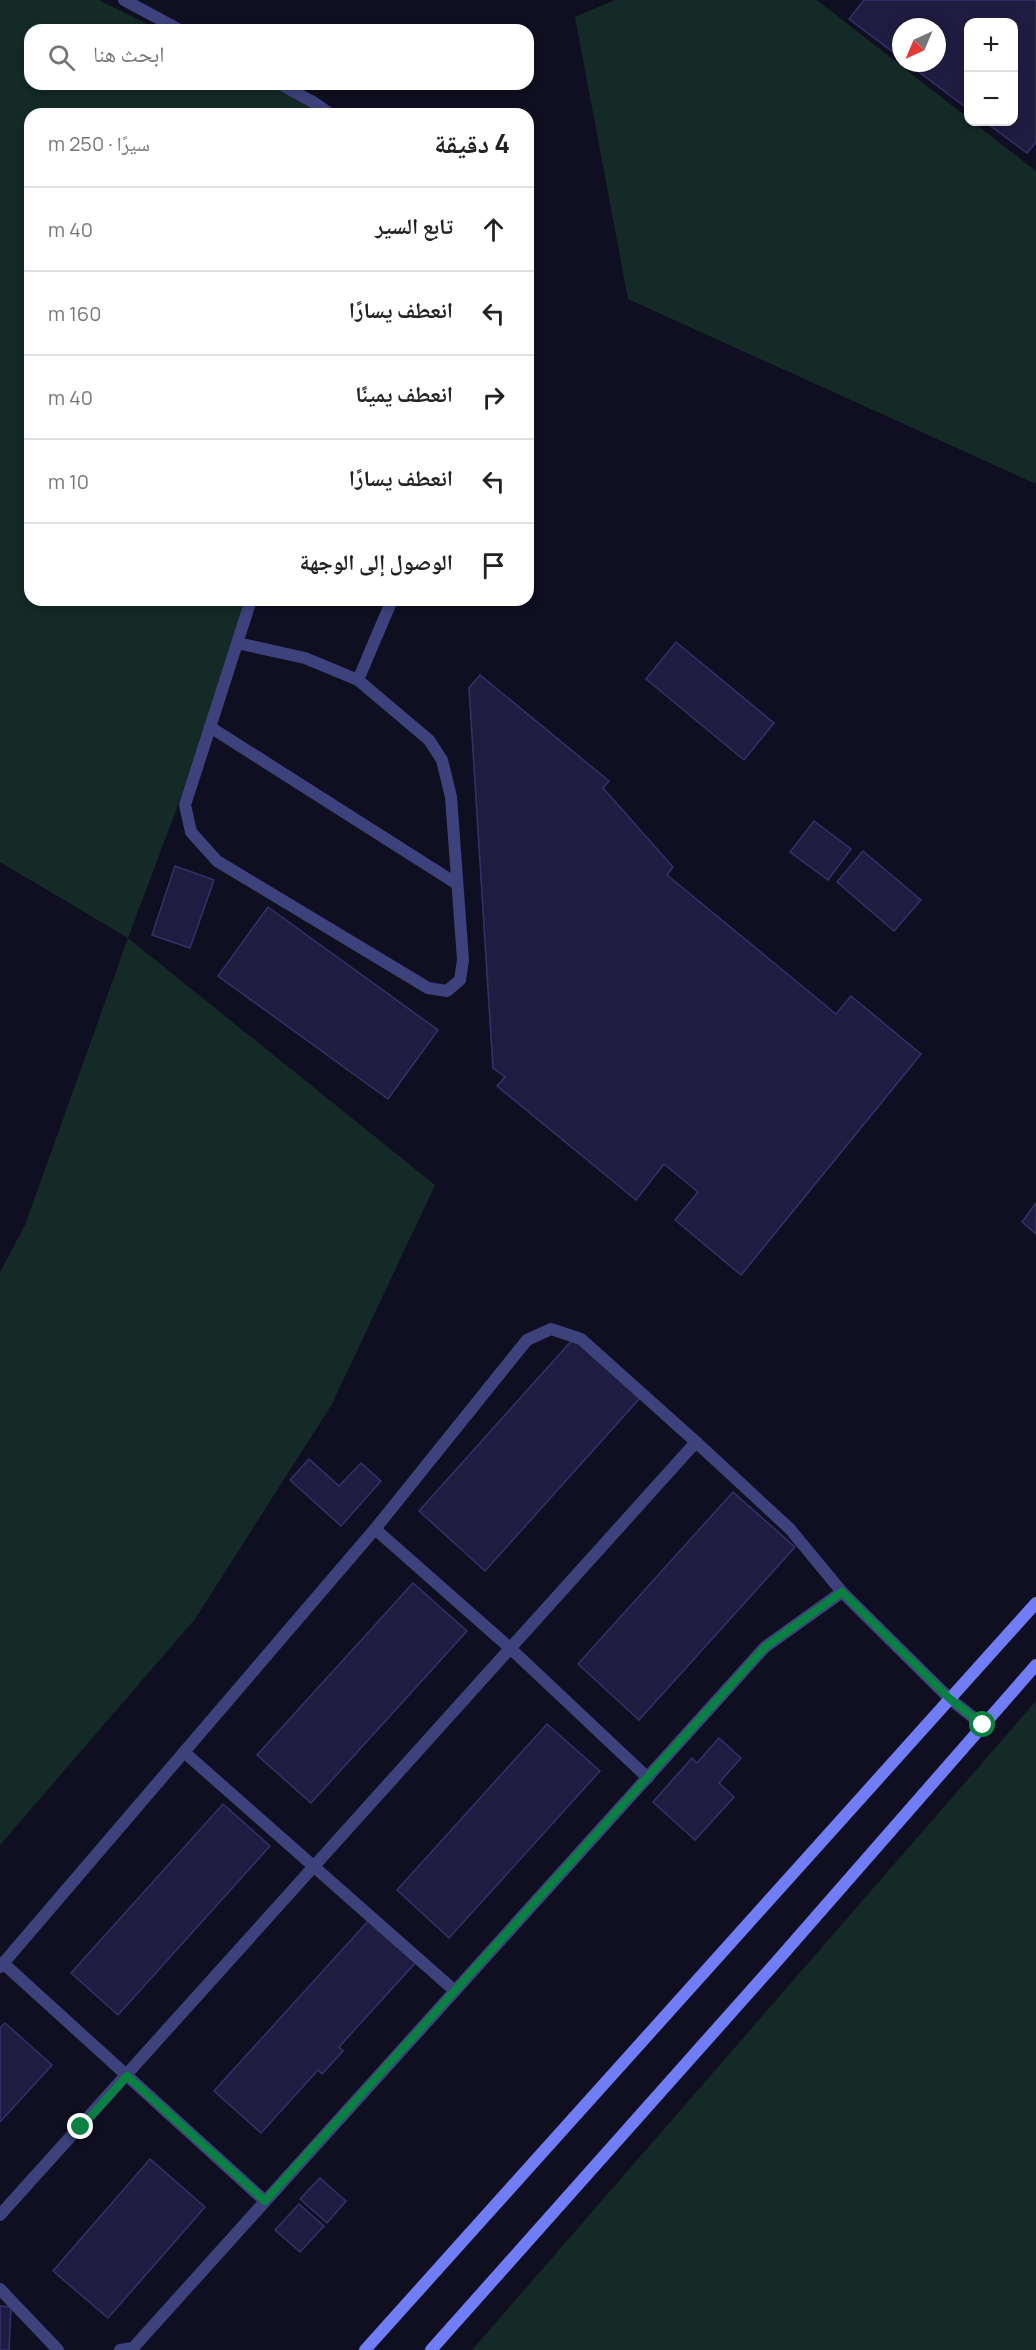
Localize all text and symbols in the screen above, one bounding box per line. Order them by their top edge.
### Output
north arrow [892,18,946,72]
map controls [964,18,1018,126]
button: + [964,18,1018,72]
search box [24,24,534,90]
text: ابحث هنا [93,39,164,69]
icon: search [45,41,78,74]
button: − [964,72,1018,126]
text: 4 دقيقة [434,125,510,161]
text: سيرًا · 250 m [48,130,150,157]
text: تابع السير [375,211,453,241]
icon: ahead [477,213,510,246]
text: 40 m [48,216,93,243]
text: انعطف يسارًا [349,295,453,325]
icon: left [477,297,510,330]
text: 160 m [48,300,101,327]
text: انعطف يمينًا [355,379,453,409]
icon: right [477,381,510,414]
text: 40 m [48,384,93,411]
text: انعطف يسارًا [349,463,453,493]
icon: left [477,465,510,498]
text: 10 m [48,468,89,495]
text: الوصول إلى الوجهة [300,547,453,577]
icon: arrive [477,549,510,582]
route start [969,1711,995,1737]
route end [67,2113,93,2139]

